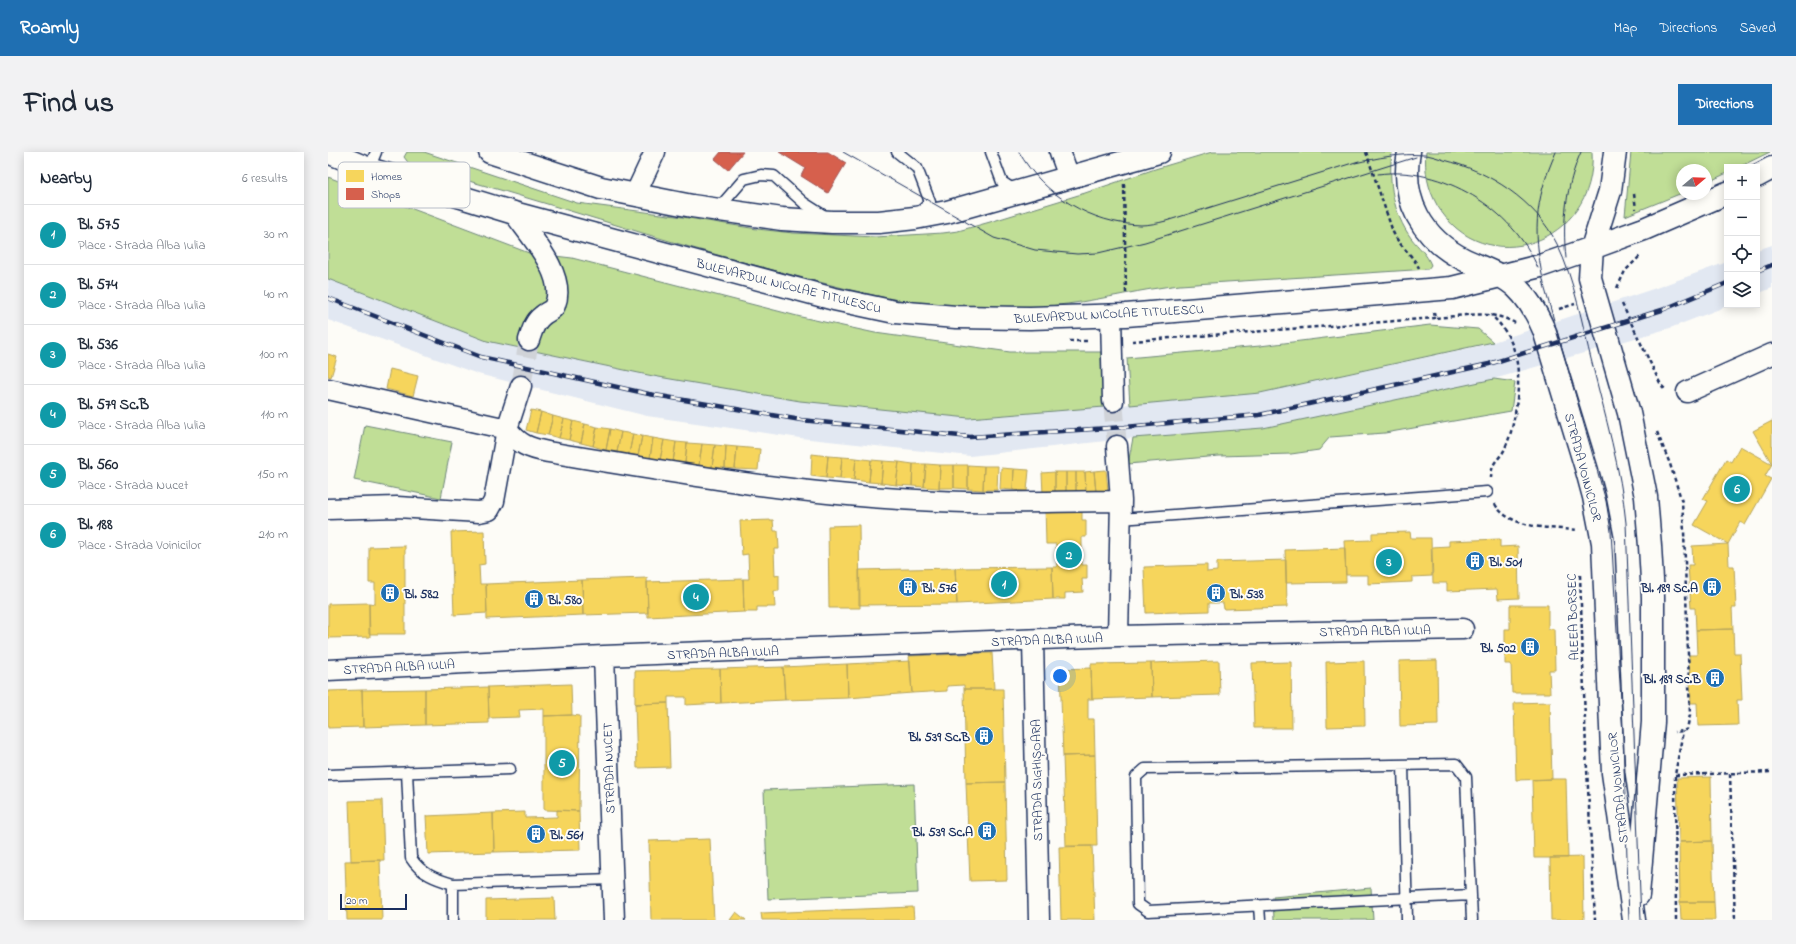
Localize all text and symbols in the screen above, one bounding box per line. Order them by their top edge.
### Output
text: Roamly [20,15,79,42]
text: Map [1614,18,1637,39]
text: Directions [1659,18,1717,39]
text: Saved [1739,18,1776,39]
text: Find us [24,84,114,125]
button: Directions [1678,84,1772,125]
legend [338,162,470,208]
north arrow [1676,164,1712,200]
map controls [1724,164,1760,308]
button: + [1724,164,1760,200]
text: Nearby [40,166,92,191]
text: 6 results [242,169,288,188]
text: Homes [371,169,403,185]
text: Shops [371,187,401,203]
button: − [1724,200,1760,236]
text: Bl. 575 [78,214,120,236]
text: 1 [51,225,55,244]
text: 30 m [264,225,288,244]
text: Place · Strada Alba Iulia [78,236,205,255]
button: locate [1724,236,1760,272]
street label: BULEVARDUL NICOLAE TITULESCU [693,254,883,319]
button: layers [1724,272,1760,308]
text: Bl. 574 [78,274,117,296]
text: 2 [50,285,56,304]
text: 40 m [264,285,288,304]
text: Place · Strada Alba Iulia [78,296,205,315]
street label: BULEVARDUL NICOLAE TITULESCU [1013,300,1205,329]
text: Bl. 536 [78,334,118,356]
text: 3 [50,345,56,364]
text: 100 m [259,345,288,364]
text: Place · Strada Alba Iulia [78,356,205,375]
text: Bl. 579 Sc.B [78,394,149,416]
text: 4 [50,405,56,424]
text: 110 m [261,405,288,424]
street label: STRADA VOINICILOR [1559,411,1606,524]
text: Place · Strada Alba Iulia [78,416,205,435]
text: Bl. 560 [78,454,118,476]
text: 5 [49,465,57,484]
text: 150 m [257,465,288,484]
pin: 6 [1724,474,1750,504]
text: Place · Strada Nucet [78,476,188,495]
text: Bl. 188 [78,514,113,536]
text: 6 [50,525,56,544]
text: 210 m [258,525,288,544]
text: Place · Strada Voinicilor [78,536,201,555]
pin: 2 [1056,540,1082,570]
pin: 3 [1376,547,1402,577]
building icon: Bl. 501 [1464,550,1486,572]
place label: Bl. 501 [1488,553,1523,572]
pin: 1 [991,569,1017,599]
street label: ALEEA BORSEC [1562,573,1585,661]
building icon: Bl. 576 [897,576,919,598]
building icon: Bl. 189 Sc.A [1701,576,1723,598]
place label: Bl. 576 [921,579,957,598]
place label: Bl. 189 Sc.A [1640,579,1698,598]
building icon: Bl. 582 [379,582,401,604]
pin: 4 [683,582,709,612]
building icon: Bl. 538 [1205,582,1227,604]
place label: Bl. 582 [403,585,439,604]
place label: Bl. 538 [1229,585,1264,604]
building icon: Bl. 580 [523,588,545,610]
place label: Bl. 580 [547,591,582,610]
street label: STRADA ALBA IULIA [1319,621,1431,642]
street label: STRADA ALBA IULIA [991,629,1103,652]
building icon: Bl. 502 [1519,636,1541,658]
place label: Bl. 502 [1479,639,1517,658]
street label: STRADA ALBA IULIA [667,642,779,665]
street label: STRADA ALBA IULIA [343,655,455,680]
your location [1050,666,1070,686]
building icon: Bl. 189 Sc.B [1704,667,1726,689]
place label: Bl. 189 Sc.B [1642,670,1701,689]
street label: STRADA SIGHIȘOARA [1027,719,1048,841]
street label: STRADA NUCET [598,721,621,814]
building icon: Bl. 539 Sc.B [973,725,995,747]
place label: Bl. 539 Sc.B [907,728,970,747]
street label: STRADA VOINICILOR [1603,731,1634,844]
pin: 5 [549,748,575,778]
building icon: Bl. 539 Sc.A [976,820,998,842]
building icon: Bl. 561 [525,823,547,845]
place label: Bl. 539 Sc.A [911,823,973,842]
place label: Bl. 561 [549,826,584,845]
scale bar [340,892,407,911]
text: 20 m [346,893,368,909]

